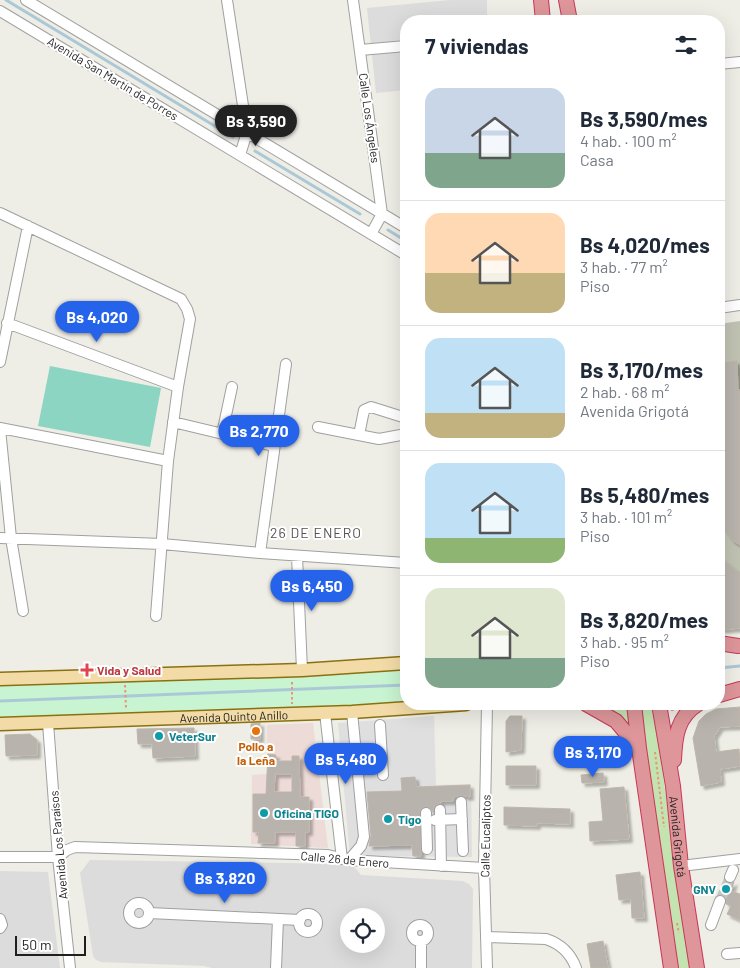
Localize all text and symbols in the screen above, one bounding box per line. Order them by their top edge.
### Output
icon: filters [672,31,700,59]
street label: Avenida San Martín de Porres [45,33,181,123]
text: 7 viviendas [425,33,529,58]
street label: Calle Los Ángeles [357,72,383,164]
pin: Bs 3,590 [204,104,308,147]
text: Bs 3,590/mes [580,106,708,131]
icon: home [465,108,525,168]
text: Bs 3,590 [226,111,286,130]
text: 4 hab. · 100 m² [580,131,677,150]
text: Casa [580,150,614,169]
text: Bs 4,020/mes [580,232,710,257]
icon: home [465,233,525,293]
text: 3 hab. · 77 m² [580,257,668,276]
text: Piso [580,276,610,295]
pin: Bs 4,020 [45,300,149,343]
text: Bs 4,020 [66,307,128,326]
text: Bs 3,170/mes [580,357,703,382]
icon: home [465,358,525,418]
text: 2 hab. · 68 m² [580,382,669,401]
text: Avenida Grigotá [580,401,689,420]
pin: Bs 2,770 [207,414,311,457]
text: Bs 2,770 [229,421,289,440]
text: Bs 5,480/mes [580,482,709,507]
icon: home [465,483,525,543]
text: 3 hab. · 101 m² [580,507,672,526]
district label: 26 DE ENERO [270,524,362,541]
text: Piso [580,526,610,545]
pin: Bs 6,450 [260,570,364,612]
text: Bs 6,450 [281,576,343,595]
text: Bs 3,820/mes [580,607,708,632]
icon: home [465,608,525,668]
text: 3 hab. · 95 m² [580,632,669,651]
text: Piso [580,651,610,670]
place label: Vida y Salud [97,663,161,677]
marker: Vida y Salud [81,664,93,676]
street label: Avenida Quinto Anillo [179,707,288,725]
marker: Pollo a la Leña [250,725,262,737]
place label: VeterSur [169,729,216,743]
marker: VeterSur [153,730,165,742]
pin: Bs 3,170 [541,736,645,778]
place label: Pollo a la Leña [237,739,275,767]
pin: Bs 5,480 [294,742,398,785]
text: Bs 3,170 [565,742,621,761]
text: Bs 5,480 [315,749,377,768]
street label: Avenida Los Paraísos [46,790,70,900]
street label: Calle Eucaliptos [477,794,493,877]
street label: Avenida Grigotá [667,795,690,878]
place label: Oficina TIGO [274,806,339,820]
marker: Oficina TIGO [258,807,270,819]
place label: Tigo [398,812,422,826]
marker: Tigo [382,813,394,825]
street label: Calle 26 de Enero [300,848,390,870]
pin: Bs 3,820 [173,862,277,904]
text: Bs 3,820 [195,868,255,887]
place label: GNV [693,882,717,896]
marker: GNV [720,883,732,895]
map controls [340,908,385,953]
button: locate [340,908,385,953]
scale bar [15,933,86,956]
text: 50 m [22,936,51,953]

